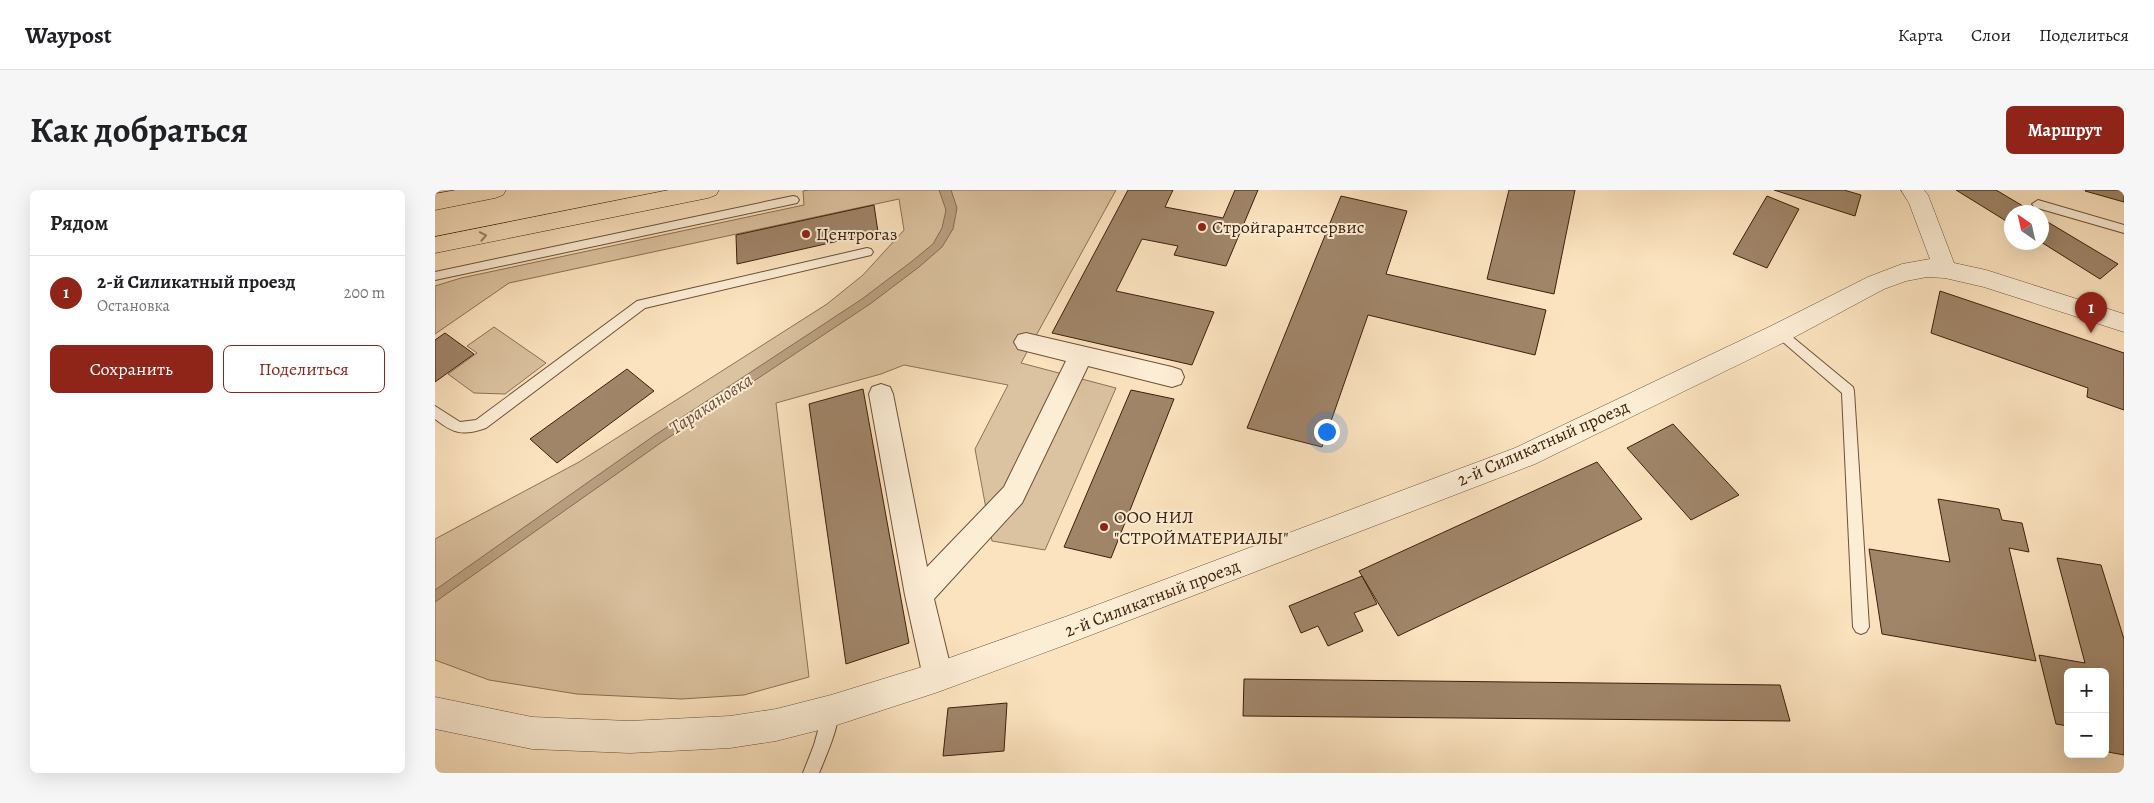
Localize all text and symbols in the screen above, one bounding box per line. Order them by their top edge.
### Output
text: Waypost [25,19,112,51]
text: Карта [1898,23,1943,47]
text: Слои [1971,23,2011,47]
text: Поделиться [2039,23,2129,47]
text: Как добраться [30,106,248,154]
button: Маршрут [2006,106,2124,154]
north arrow [2004,205,2049,250]
text: Рядом [50,209,108,237]
place label: Стройгарантсервис [1212,215,1365,239]
marker: Стройгарантсервис [1196,221,1208,233]
place label: Центрогаз [816,222,898,246]
marker: Центрогаз [800,228,812,240]
one-way arrow [478,231,487,241]
text: 2-й Силикатный проезд [97,269,296,295]
text: 1 [63,282,69,304]
text: 200 m [344,282,385,304]
pin: 1 [2075,292,2107,333]
text: Остановка [97,295,170,317]
button: Сохранить [50,345,213,393]
button: Поделиться [223,345,385,393]
water label: Таракановка [664,367,758,441]
street label: 2-й Силикатный проезд [1453,394,1633,492]
your location [1314,419,1340,445]
place label: ООО НИЛ "СТРОЙМАТЕРИАЛЫ" [1114,505,1289,550]
marker: ООО НИЛ "СТРОЙМАТЕРИАЛЫ" [1098,521,1110,533]
street label: 2-й Силикатный проезд [1061,553,1243,643]
map controls [2064,668,2109,758]
button: + [2064,668,2109,713]
button: − [2064,713,2109,758]

